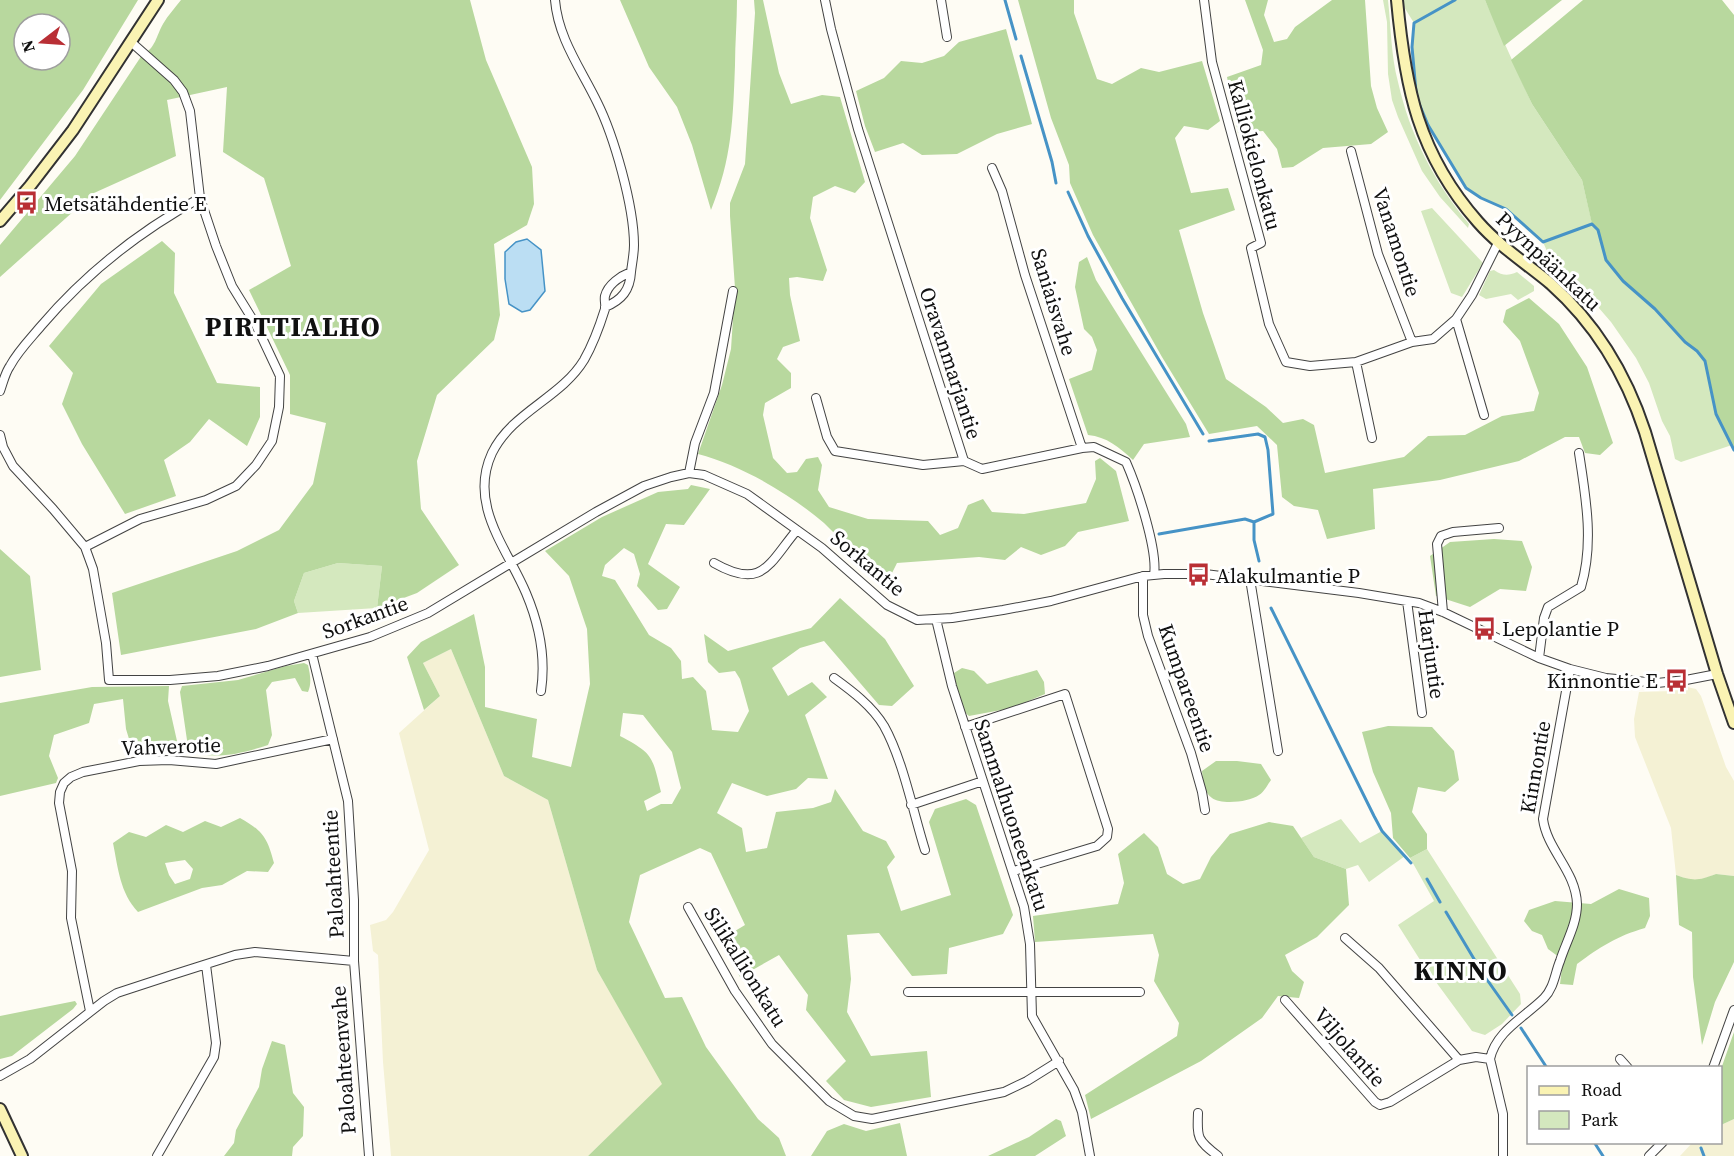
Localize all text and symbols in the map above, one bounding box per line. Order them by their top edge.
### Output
north arrow [12,12,72,72]
text: N [15,37,40,55]
street label: Kalliokielonkatu [1221,77,1289,233]
street label: Vanamontie [1366,184,1428,300]
place label: Metsätähdentie E [44,189,207,218]
bus stop icon: Metsätähdentie E [13,190,39,216]
street label: Pyynpäänkatu [1490,205,1608,317]
street label: Saniaisvahe [1024,245,1084,359]
street label: Oravanmarjantie [913,283,989,443]
district label: PIRTTIALHO [205,308,381,345]
street label: Sorkantie [824,523,912,603]
place label: Alakulmantie P [1216,561,1360,590]
bus stop icon: Alakulmantie P [1185,562,1211,588]
street label: Sorkantie [318,588,412,646]
street label: Harjuntie [1411,607,1453,701]
place label: Lepolantie P [1502,614,1619,643]
bus stop icon: Lepolantie P [1471,615,1497,641]
street label: Kumpareentie [1152,620,1222,756]
place label: Kinnontie E [1547,666,1658,695]
bus stop icon: Kinnontie E [1663,667,1689,693]
street label: Sammalhuoneenkatu [967,715,1057,915]
street label: Kinnontie [1513,718,1557,816]
street label: Vahverotie [121,730,221,762]
street label: Paloahteentie [315,809,351,939]
street label: Silikallionkatu [698,902,794,1032]
district label: KINNO [1414,952,1508,989]
street label: Paloahteenvahe [323,985,363,1135]
street label: Viljolantie [1307,1001,1393,1093]
legend [1527,1066,1722,1144]
text: Road [1581,1077,1622,1102]
text: Park [1581,1107,1618,1132]

